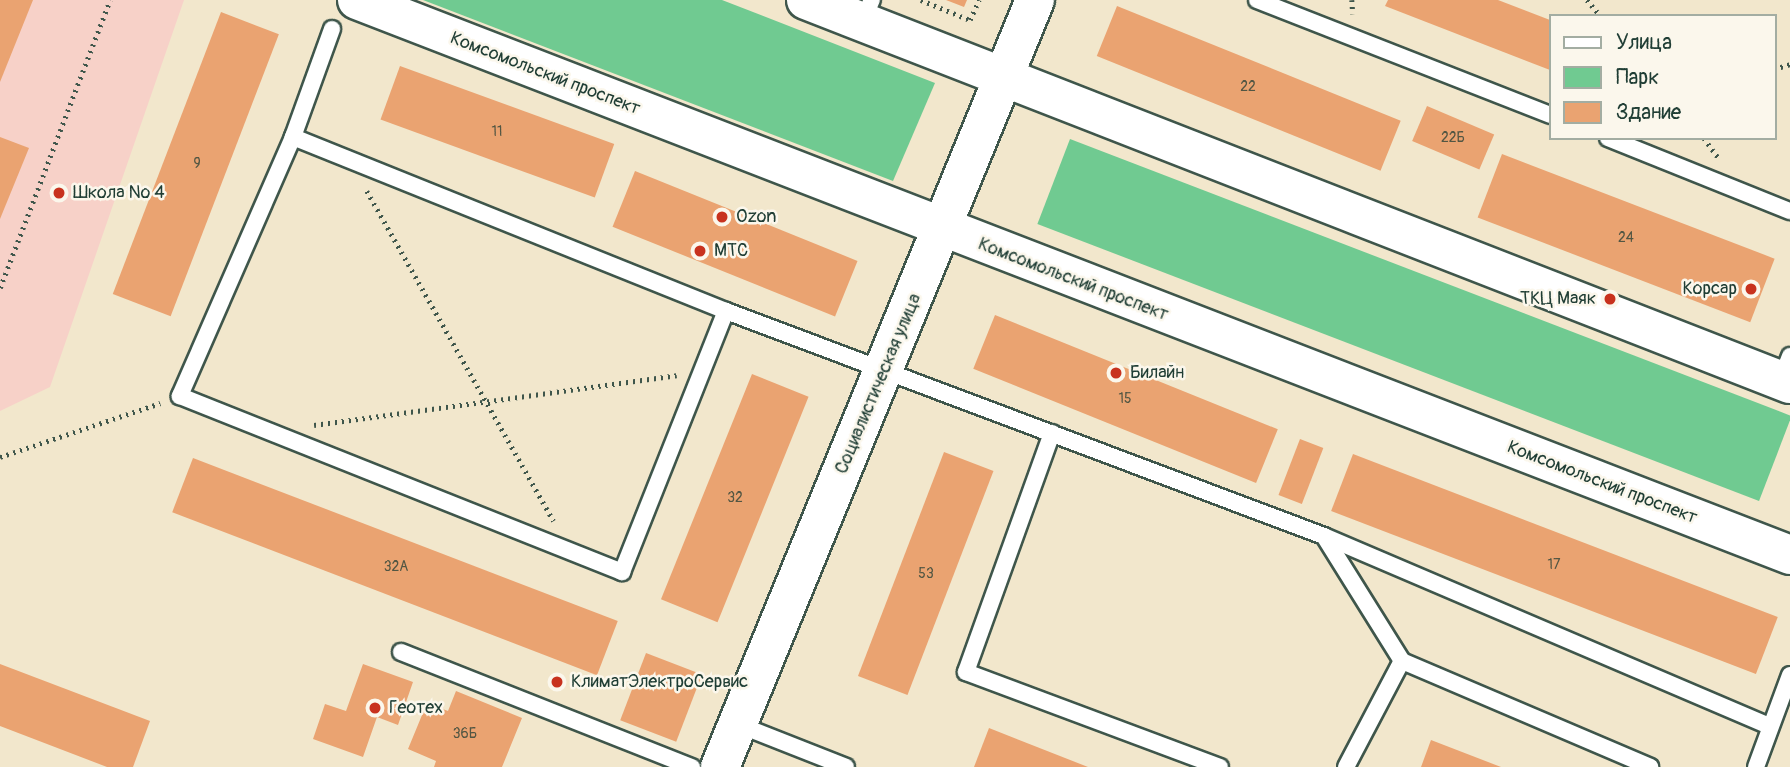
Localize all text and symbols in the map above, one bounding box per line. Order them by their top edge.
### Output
legend [1548,14,1776,140]
street label: Комсомольский проспект [447,28,643,120]
text: Улица [1616,29,1672,56]
text: Парк [1616,64,1659,91]
house number: 22 [1240,79,1256,95]
text: Здание [1616,99,1681,126]
house number: 11 [492,124,502,140]
house number: 22Б [1441,130,1465,146]
house number: 9 [193,156,201,172]
place label: Школа № 4 [73,182,165,204]
marker: Школа № 4 [51,185,67,201]
place label: Ozon [736,206,776,228]
marker: Ozon [714,209,730,225]
house number: 24 [1618,230,1634,246]
street label: Комсомольский проспект [975,234,1171,326]
place label: МТС [714,240,748,262]
marker: МТС [692,243,708,259]
place label: Корсар [1682,278,1737,300]
marker: Корсар [1743,281,1759,297]
place label: ТКЦ Маяк [1520,288,1596,310]
street label: Социалистическая улица [831,291,927,477]
marker: ТКЦ Маяк [1602,291,1618,307]
place label: Билайн [1130,362,1184,384]
marker: Билайн [1108,365,1124,381]
house number: 15 [1118,391,1132,407]
street label: Комсомольский проспект [1504,437,1700,529]
house number: 32 [727,490,743,506]
house number: 17 [1548,557,1560,573]
house number: 32А [384,559,408,575]
house number: 53 [918,566,934,582]
place label: КлиматЭлектроСервис [571,671,748,693]
marker: КлиматЭлектроСервис [549,674,565,690]
place label: Геотех [389,697,443,719]
marker: Геотех [367,700,383,716]
house number: 36Б [453,726,477,742]

